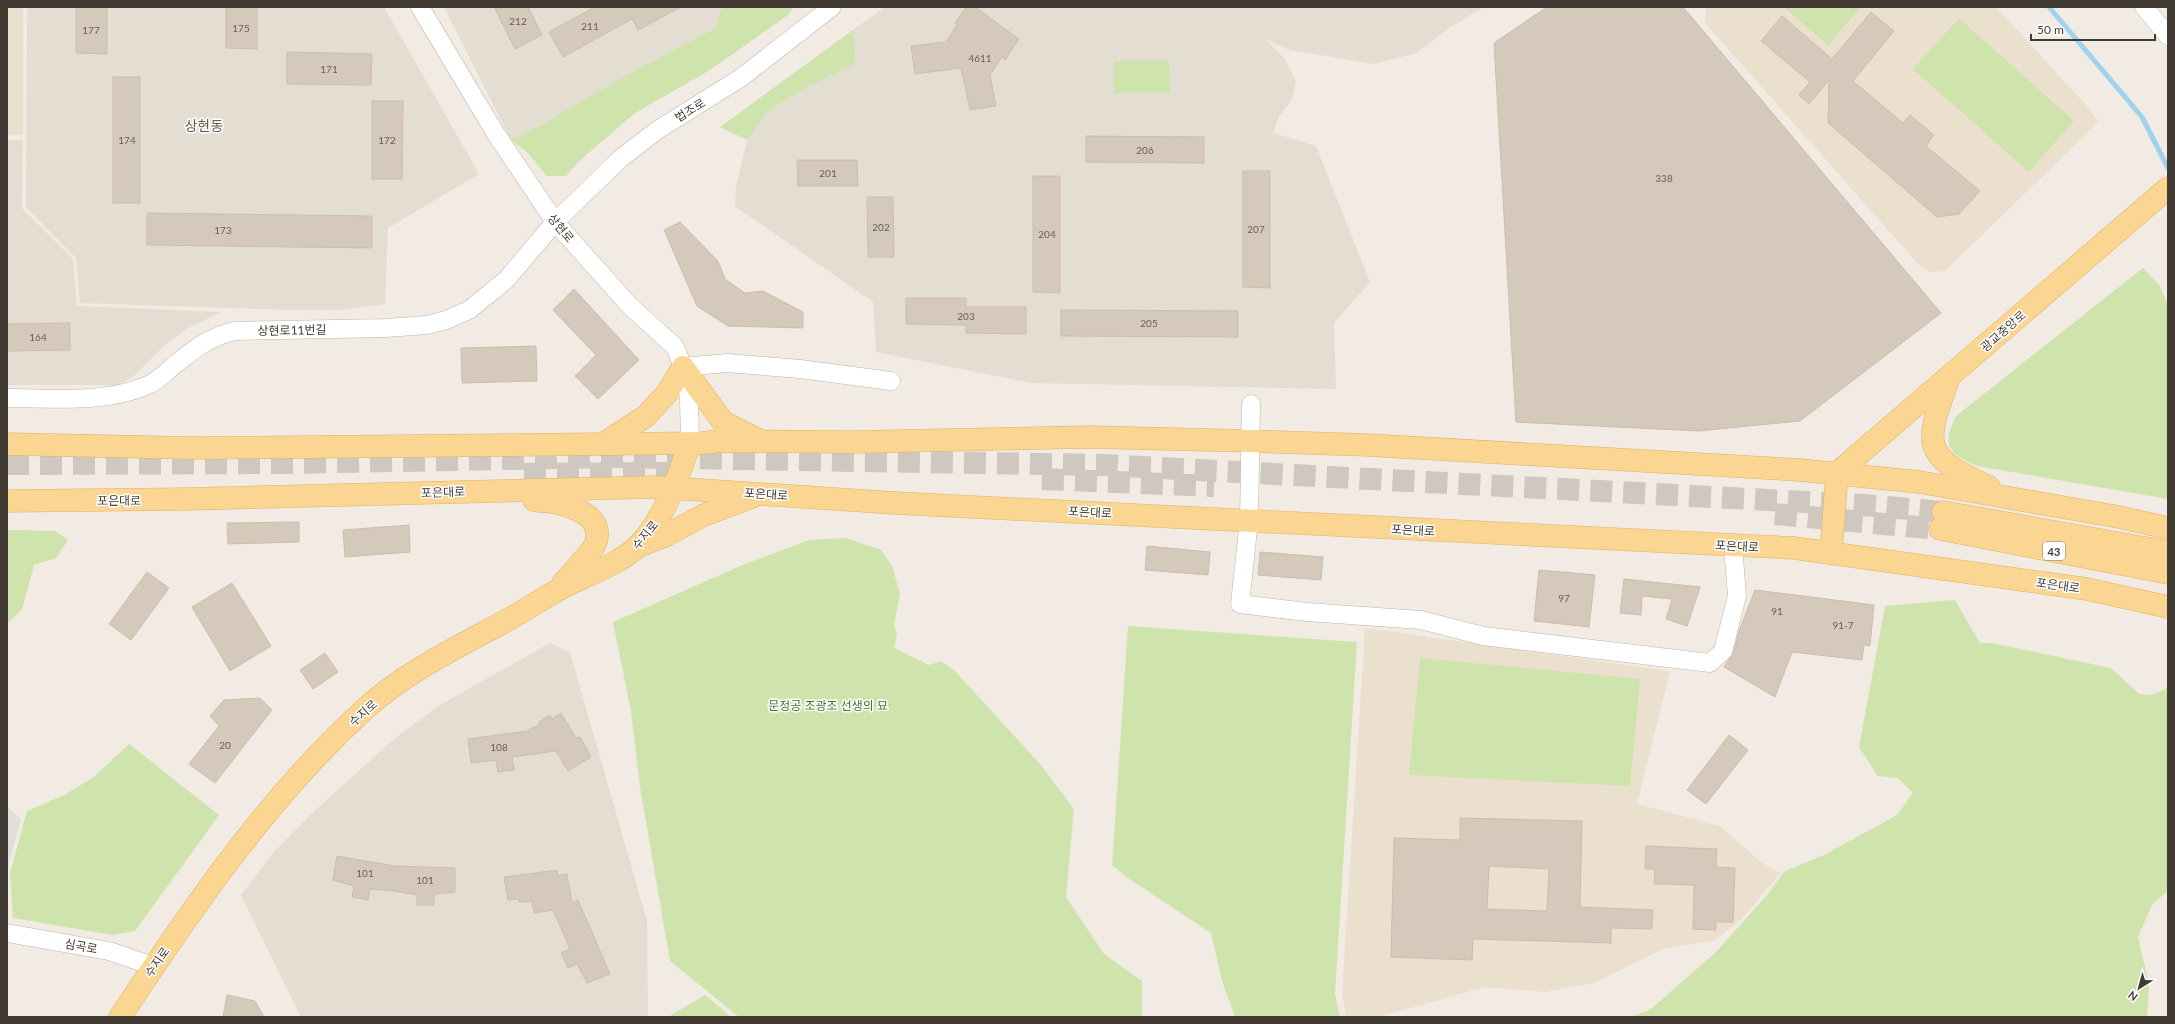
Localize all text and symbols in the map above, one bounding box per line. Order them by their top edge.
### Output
house number: 212 [509,15,527,27]
scale bar [2031,16,2155,42]
house number: 211 [581,20,599,32]
house number: 175 [232,22,250,34]
text: 50 m [2037,22,2064,37]
house number: 177 [82,24,100,36]
house number: 4611 [968,52,992,64]
house number: 171 [320,63,338,75]
street label: 법조로 [672,95,708,125]
district label: 상현동 [185,117,223,134]
house number: 174 [118,134,136,146]
house number: 172 [378,134,396,146]
house number: 206 [1136,144,1154,156]
house number: 201 [819,167,837,179]
house number: 338 [1655,172,1673,184]
street label: 상현로 [545,210,577,246]
house number: 202 [872,221,890,233]
house number: 207 [1247,223,1265,235]
house number: 173 [214,224,232,236]
house number: 204 [1038,228,1056,240]
street label: 광교중앙로 [1977,307,2029,355]
house number: 203 [957,310,975,322]
house number: 205 [1140,317,1158,329]
street label: 상현로11번길 [257,322,327,338]
house number: 164 [29,331,47,343]
street label: 포은대로 [421,484,465,500]
street label: 포은대로 [743,485,789,503]
street label: 포은대로 [97,493,141,508]
street label: 포은대로 [1068,503,1112,521]
street label: 수지로 [629,517,661,553]
street label: 포은대로 [1391,521,1435,539]
street label: 포은대로 [1715,537,1759,555]
road number: 43 [2043,542,2065,560]
street label: 포은대로 [2035,574,2081,596]
house number: 97 [1558,592,1570,604]
house number: 91 [1771,605,1783,617]
house number: 91-7 [1832,619,1854,631]
street label: 수지로 [346,696,380,730]
park label: 문정공 조광조 선생의 묘 [768,698,888,713]
house number: 20 [219,739,231,751]
house number: 108 [490,741,508,753]
house number: 101 [356,867,374,879]
house number: 101 [416,874,434,886]
street label: 심곡로 [63,936,99,956]
street label: 수지로 [141,944,173,980]
north arrow [2119,968,2159,1008]
text: N [2125,989,2140,1004]

